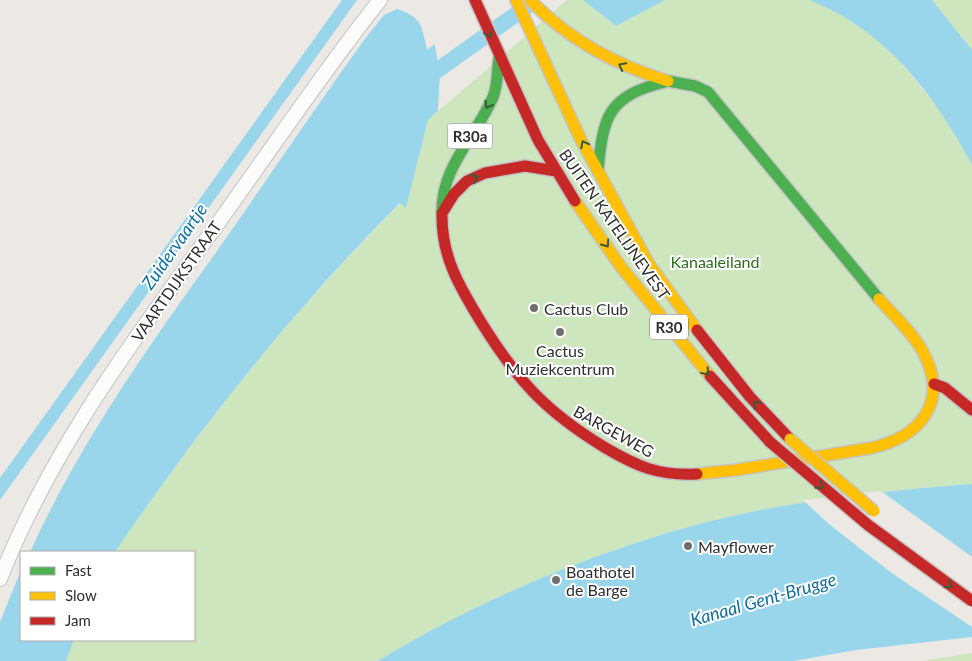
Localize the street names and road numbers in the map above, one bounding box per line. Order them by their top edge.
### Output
road number: R30a [448,124,492,148]
street label: BUITEN KATELIJNEVEST [556,145,675,303]
street label: VAARTDIJKSTRAAT [127,217,225,345]
road number: R30 [650,314,688,340]
street label: BARGEWEG [570,401,658,461]

